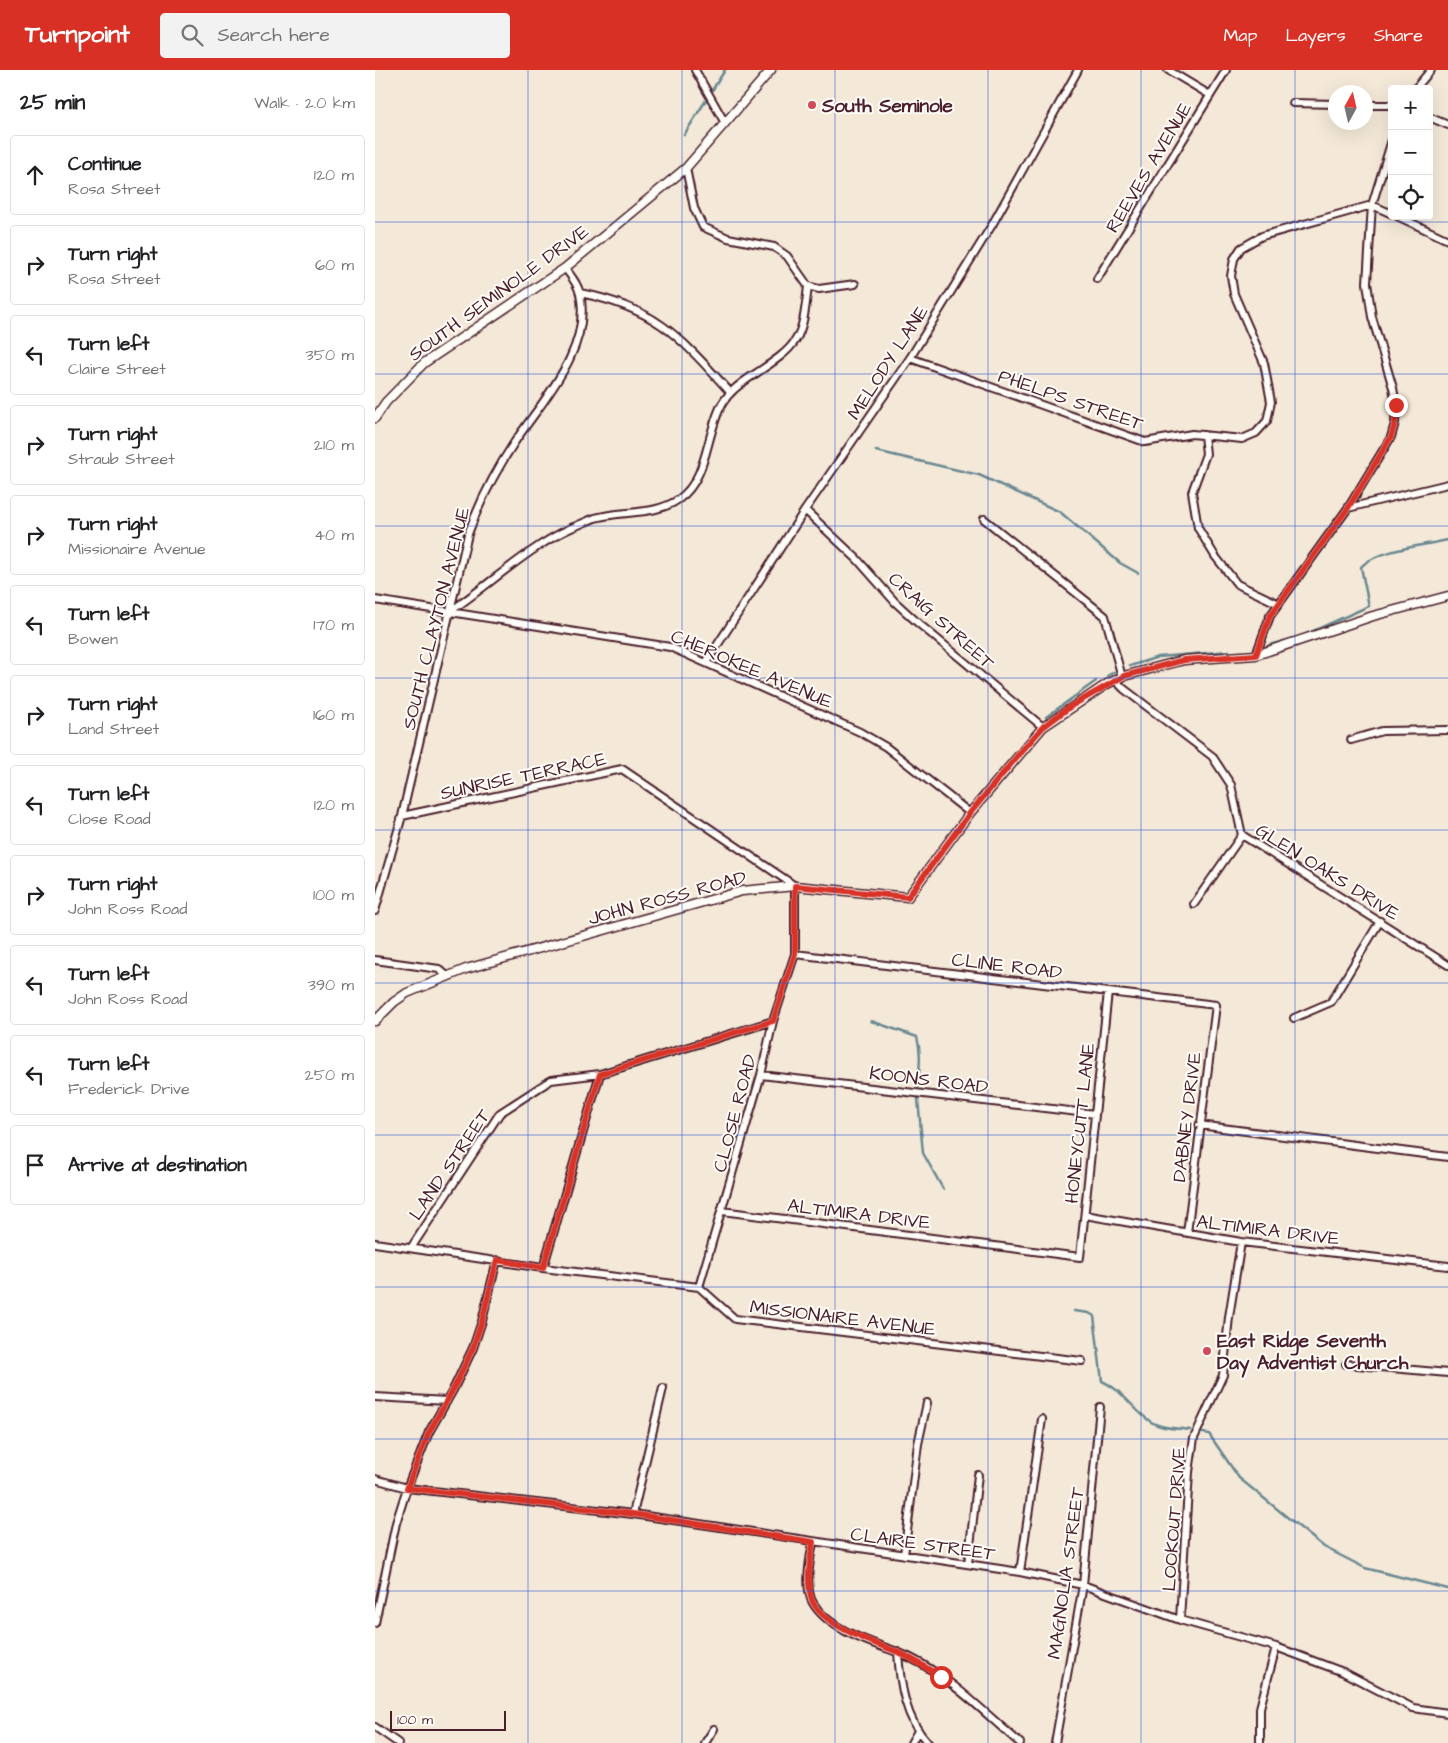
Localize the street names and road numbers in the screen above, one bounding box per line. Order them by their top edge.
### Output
street label: REEVES AVENUE [1100,97,1199,238]
street label: SOUTH SEMINOLE DRIVE [403,218,595,368]
street label: MELODY LANE [841,300,935,425]
street label: PHELPS STREET [994,363,1147,438]
street label: SOUTH CLAYTON AVENUE [396,504,477,733]
street label: CRAIG STREET [882,566,1000,676]
street label: CHEROKEE AVENUE [666,623,836,716]
street label: SUNRISE TERRACE [438,746,609,807]
street label: GLEN OAKS DRIVE [1250,817,1404,927]
street label: JOHN ROSS ROAD [585,864,750,933]
street label: CLINE ROAD [950,946,1064,987]
street label: HONEYCUTT LANE [1059,1041,1102,1205]
street label: CLOSE ROAD [707,1051,764,1175]
street label: DABNEY DRIVE [1166,1051,1209,1184]
street label: KOONS ROAD [868,1060,990,1101]
street label: LAND STREET [403,1104,498,1226]
street label: ALTIMIRA DRIVE [786,1192,932,1237]
street label: ALTIMIRA DRIVE [1195,1208,1341,1253]
street label: MISSIONAIRE AVENUE [748,1294,937,1343]
street label: LOOKOUT DRIVE [1156,1446,1193,1592]
street label: MAGNOLIA STREET [1041,1485,1092,1661]
street label: CLAIRE STREET [849,1521,997,1568]

